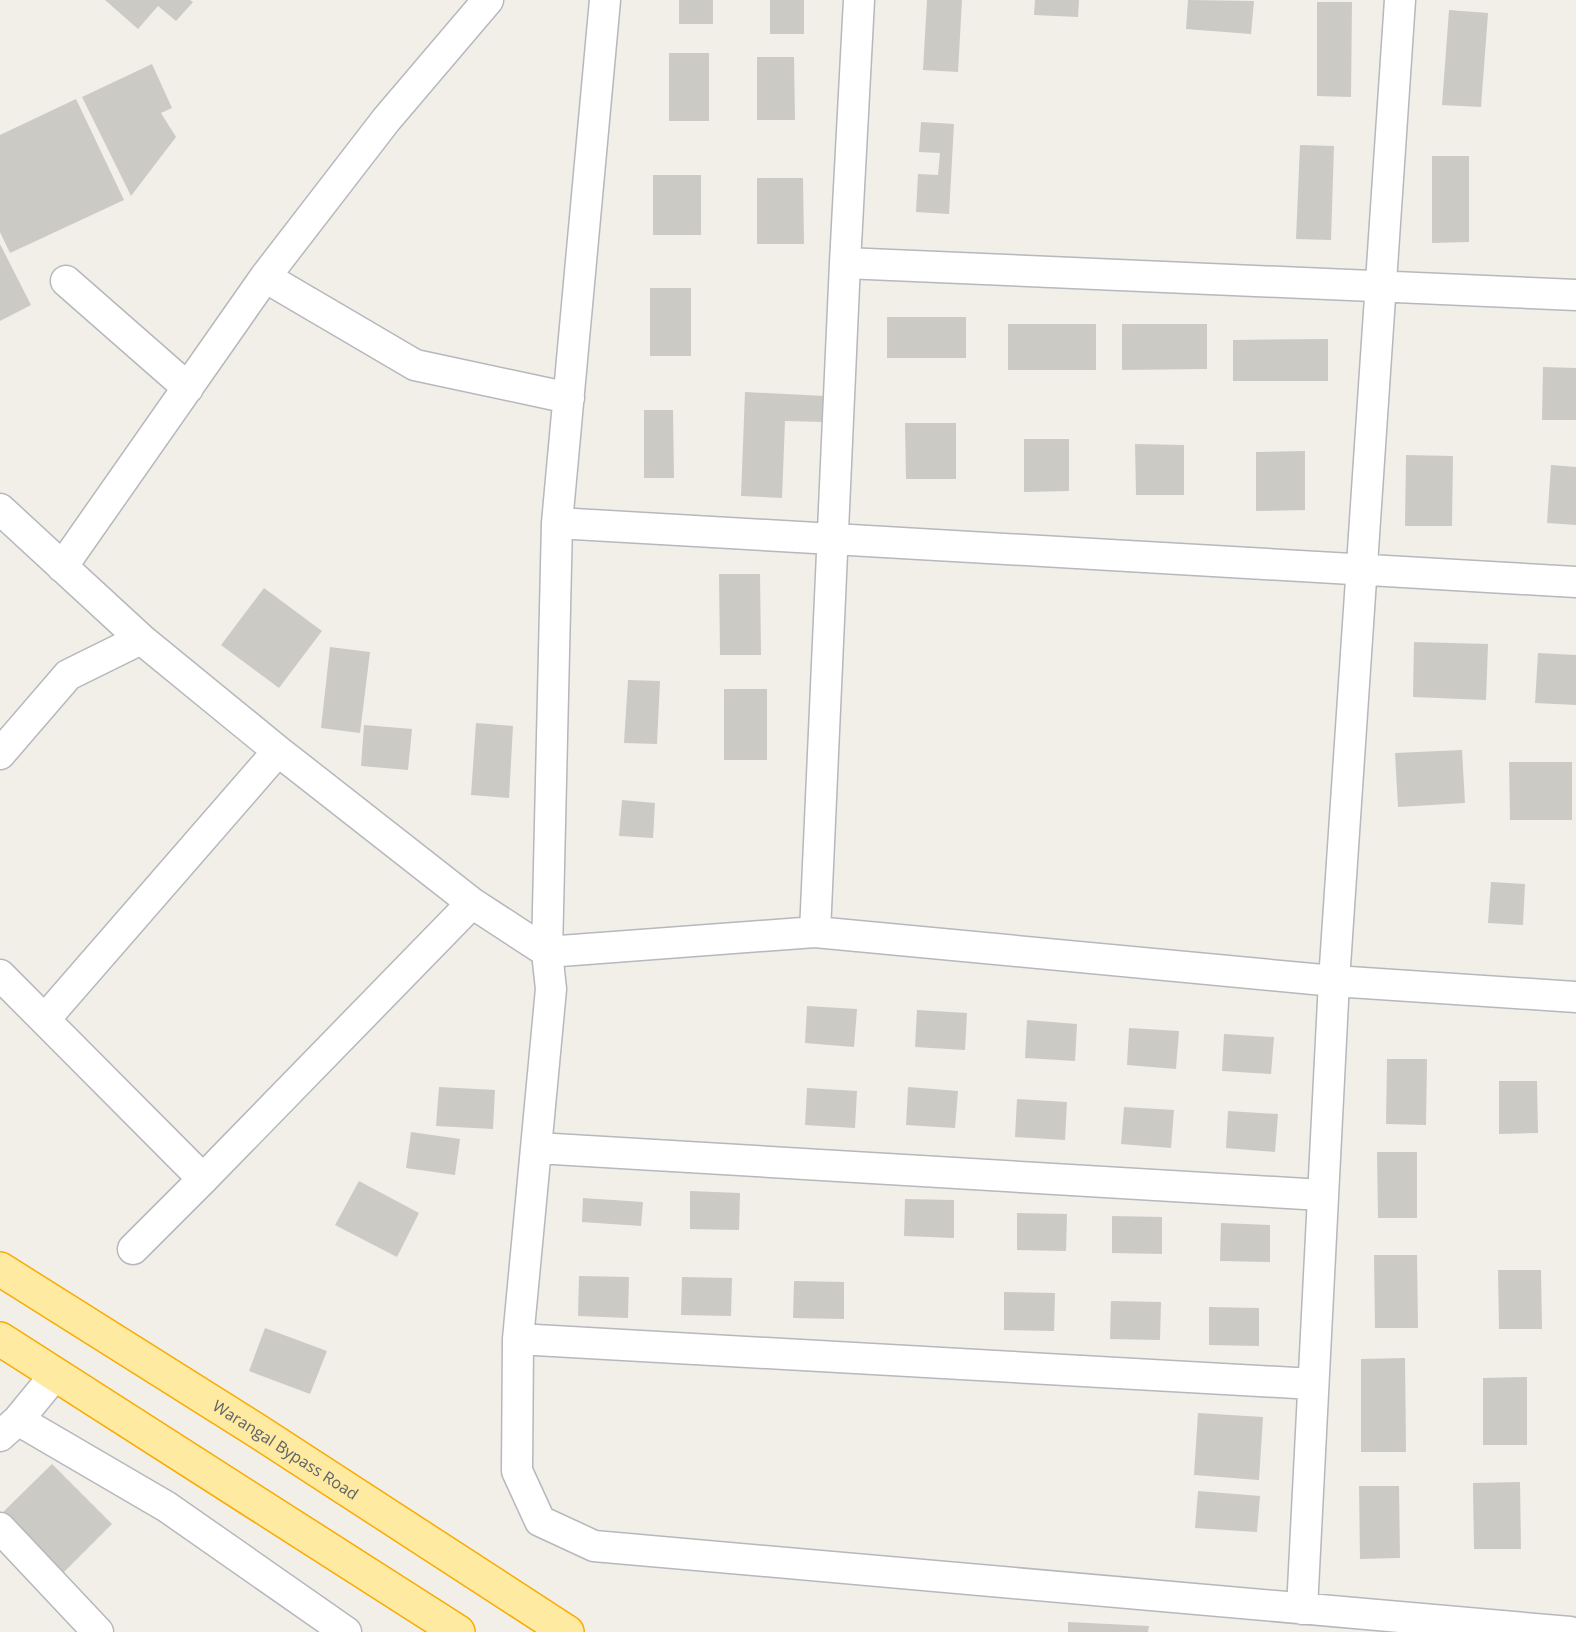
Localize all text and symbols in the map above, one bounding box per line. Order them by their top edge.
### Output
street label: Warangal Bypass Road [209,1395,363,1505]

